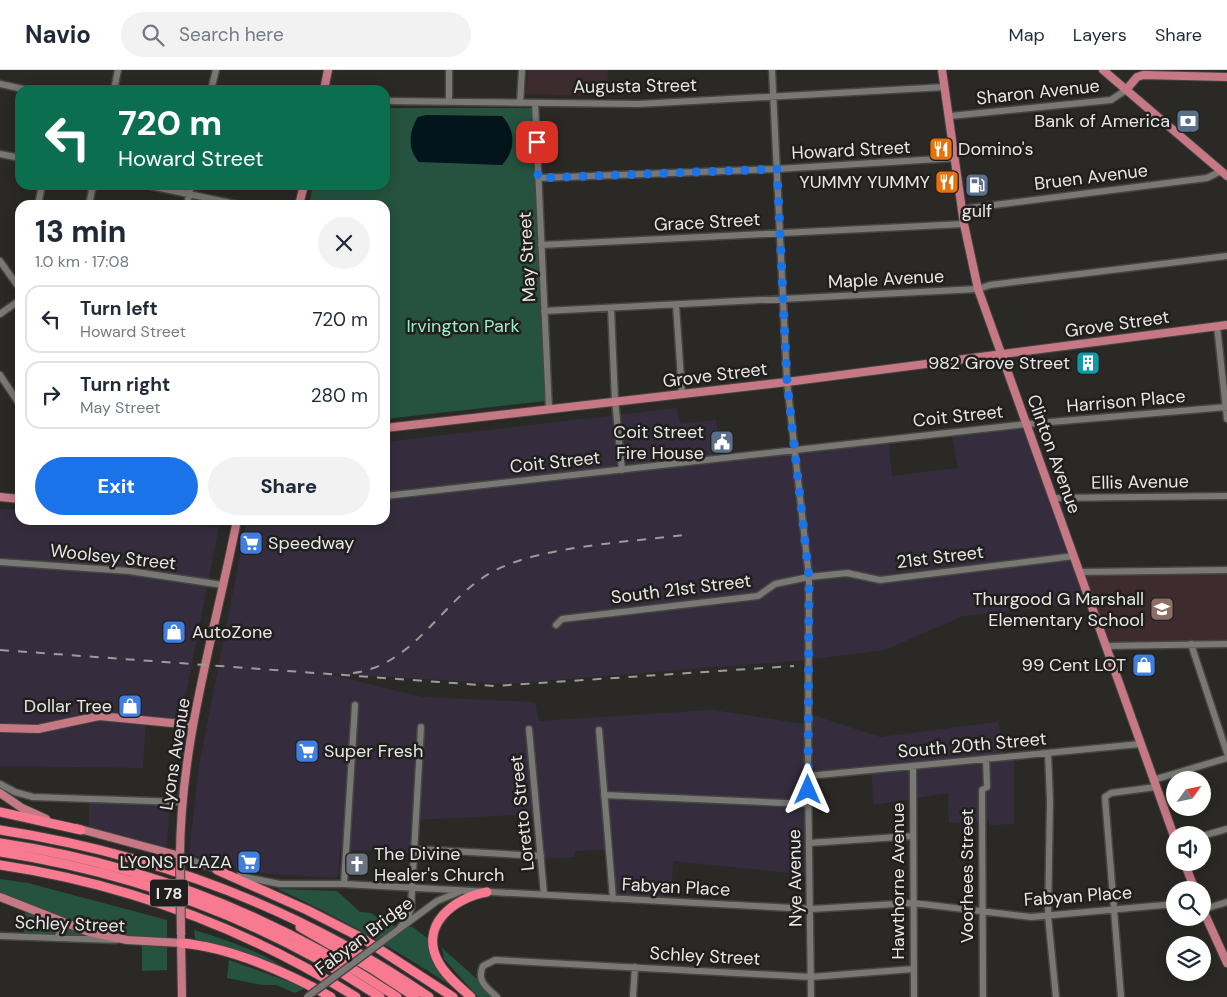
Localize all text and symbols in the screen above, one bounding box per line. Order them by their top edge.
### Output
search box [121,12,471,57]
text: Navio [25,19,91,50]
icon: search [139,21,167,49]
text: Search here [179,22,284,47]
text: Map [1009,23,1045,47]
text: Layers [1073,23,1127,47]
text: Share [1155,23,1202,47]
street label: Augusta Street [573,73,697,99]
street label: Sharon Avenue [975,74,1101,110]
text: 720 m [118,100,222,146]
icon: left [35,105,100,170]
bank icon: Bank of America [1175,108,1201,134]
place label: Bank of America [1034,109,1170,133]
pin [516,121,558,163]
icon: arrive [523,128,551,156]
street label: Howard Street [791,135,911,165]
restaurant icon: Domino's [928,136,954,162]
place label: Domino's [958,137,1034,161]
text: Howard Street [118,144,264,173]
street label: Bruen Avenue [1033,158,1149,196]
restaurant icon: YUMMY YUMMY [934,169,960,195]
place label: YUMMY YUMMY [799,170,931,194]
fuel station icon: gulf [964,172,990,198]
place label: gulf [962,199,992,223]
street label: Grace Street [653,207,761,237]
street label: May Street [513,211,541,303]
text: 13 min [35,212,126,251]
button: close [318,217,370,269]
text: 1.0 km · 17:08 [35,251,129,272]
street label: Maple Avenue [827,264,945,294]
text: Turn left [80,296,158,321]
icon: left [37,305,65,333]
street label: Grove Street [1063,305,1171,343]
text: 720 m [313,307,368,332]
park label: Irvington Park [406,314,520,338]
text: Howard Street [80,321,186,342]
building icon: 982 Grove Street [1075,350,1101,376]
place label: 982 Grove Street [928,351,1070,375]
street label: Grove Street [661,357,769,393]
text: Turn right [80,372,170,397]
icon: right [37,381,65,409]
text: 280 m [311,383,368,408]
street label: Harrison Place [1066,384,1186,418]
street label: Clinton Avenue [1021,391,1087,517]
text: May Street [80,397,160,418]
street label: Coit Street [912,399,1004,433]
place label: Coit Street Fire House [613,420,704,465]
public building icon: Coit Street Fire House [709,429,735,455]
street label: Coit Street [509,445,601,479]
button: Exit [35,457,198,515]
button: Share [208,457,370,515]
street label: Ellis Avenue [1091,469,1189,495]
supermarket icon: Speedway [238,530,264,556]
place label: Speedway [268,531,354,555]
street label: Woolsey Street [49,538,177,576]
street label: 21st Street [895,540,985,574]
street label: South 21st Street [610,568,752,610]
place label: Thurgood G Marshall Elementary School [972,587,1144,632]
school or university icon: Thurgood G Marshall Elementary School [1149,596,1175,622]
shop icon: AutoZone [161,619,187,645]
place label: AutoZone [192,620,273,644]
shop icon: 99 Cent LOT [1131,652,1157,678]
place label: 99 Cent LOT [1022,653,1126,677]
shop icon: Dollar Tree [117,693,143,719]
place label: Dollar Tree [24,694,112,718]
street label: Lyons Avenue [154,696,196,812]
street label: South 20th Street [897,727,1047,763]
supermarket icon: Super Fresh [294,738,320,764]
place label: Super Fresh [324,739,423,763]
street label: Loretto Street [504,754,540,872]
position arrow [781,763,833,815]
north arrow [1166,771,1211,816]
map controls [1166,771,1211,981]
street label: Hawthorne Avenue [886,803,910,959]
street label: Voorhees Street [955,809,979,943]
button: sound [1166,826,1211,871]
street label: Nye Avenue [782,829,808,927]
place label: The Divine Healer's Church [374,842,504,887]
supermarket icon: LYONS PLAZA [236,849,262,875]
place label: LYONS PLAZA [120,850,232,874]
church icon: The Divine Healer's Church [344,851,370,877]
street label: Fabyan Place [621,872,731,902]
road number: I 78 [150,880,188,906]
street label: Fabyan Place [1023,880,1133,912]
button: search [1166,881,1211,926]
street label: Fabyan Bridge [310,891,418,981]
street label: Schley Street [14,910,126,938]
button: layers [1166,936,1211,981]
street label: Schley Street [649,941,761,971]

